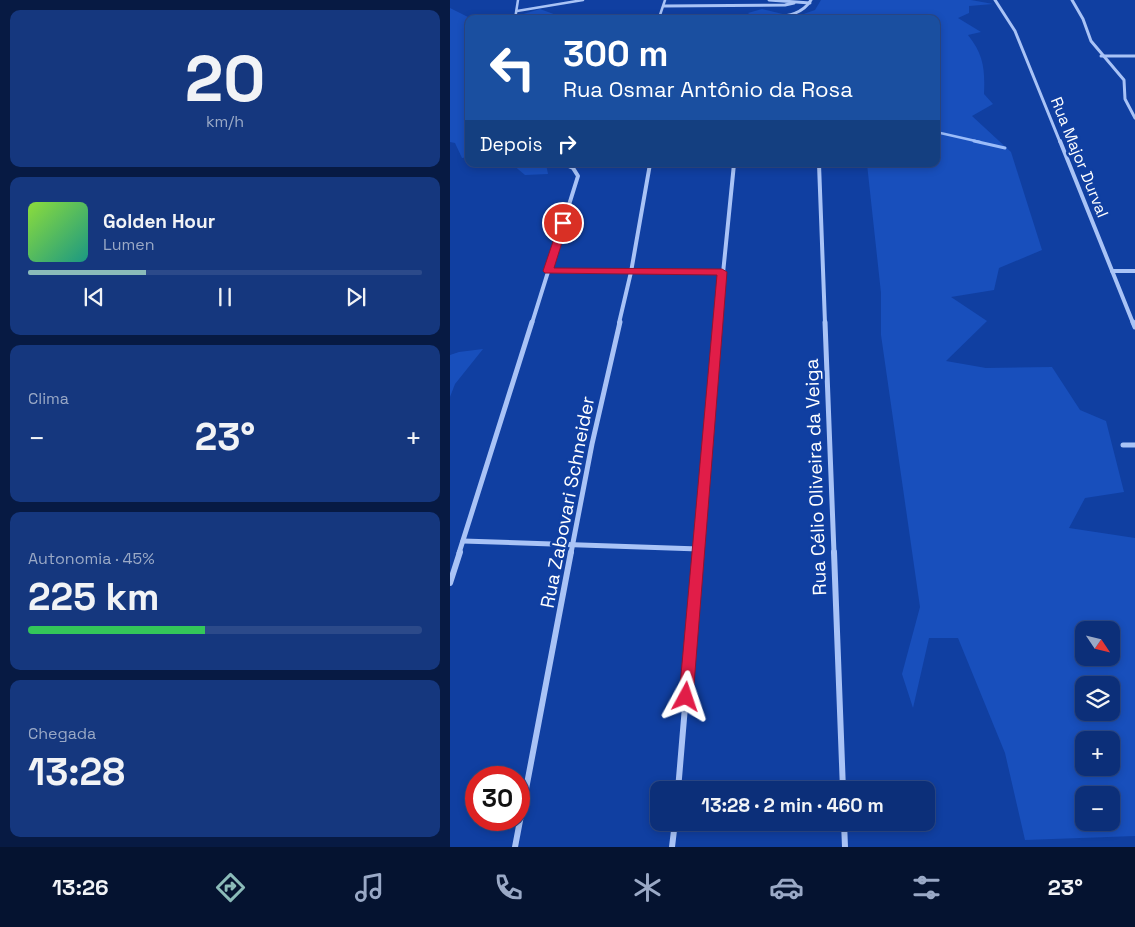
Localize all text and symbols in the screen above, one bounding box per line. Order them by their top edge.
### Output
text: 300 m [563,32,668,76]
icon: left [480,35,545,100]
text: 20 [185,37,265,120]
text: Rua Osmar Antônio da Rosa [563,75,853,103]
street label: Rua Major Durval [1046,94,1113,221]
text: km/h [206,111,244,132]
icon: right [553,130,581,158]
text: Depois [480,132,543,157]
pin [542,202,584,244]
text: Golden Hour [103,209,215,234]
icon: arrive [549,209,577,237]
text: Lumen [103,234,155,255]
icon: previous [80,283,108,311]
icon: pause [211,283,239,311]
icon: next [342,283,370,311]
street label: Rua Célio Oliveira da Veiga [799,358,832,596]
text: Clima [28,388,69,409]
street label: Rua Zabovari Schneider [535,394,600,610]
text: 23° [195,413,255,461]
text: − [28,420,45,456]
text: + [405,420,422,456]
text: Autonomia · 45% [28,548,155,569]
text: 225 km [28,573,159,621]
north arrow [1075,621,1120,666]
map controls [1075,621,1120,831]
position arrow [659,670,711,722]
button: layers [1075,676,1120,721]
text: Chegada [28,723,96,744]
button: + [1075,731,1120,776]
text: 13:28 [28,748,125,796]
speed limit sign: 30 [465,766,530,831]
button: − [1075,786,1120,831]
text: 13:28 · 2 min · 460 m [701,793,884,818]
icon: directions [213,870,248,905]
icon: music [352,870,387,905]
icon: phone [491,870,526,905]
icon: climate [630,870,665,905]
icon: car [769,870,804,905]
icon: filters [909,870,944,905]
text: 13:26 [52,873,109,901]
text: 23° [1048,873,1083,901]

